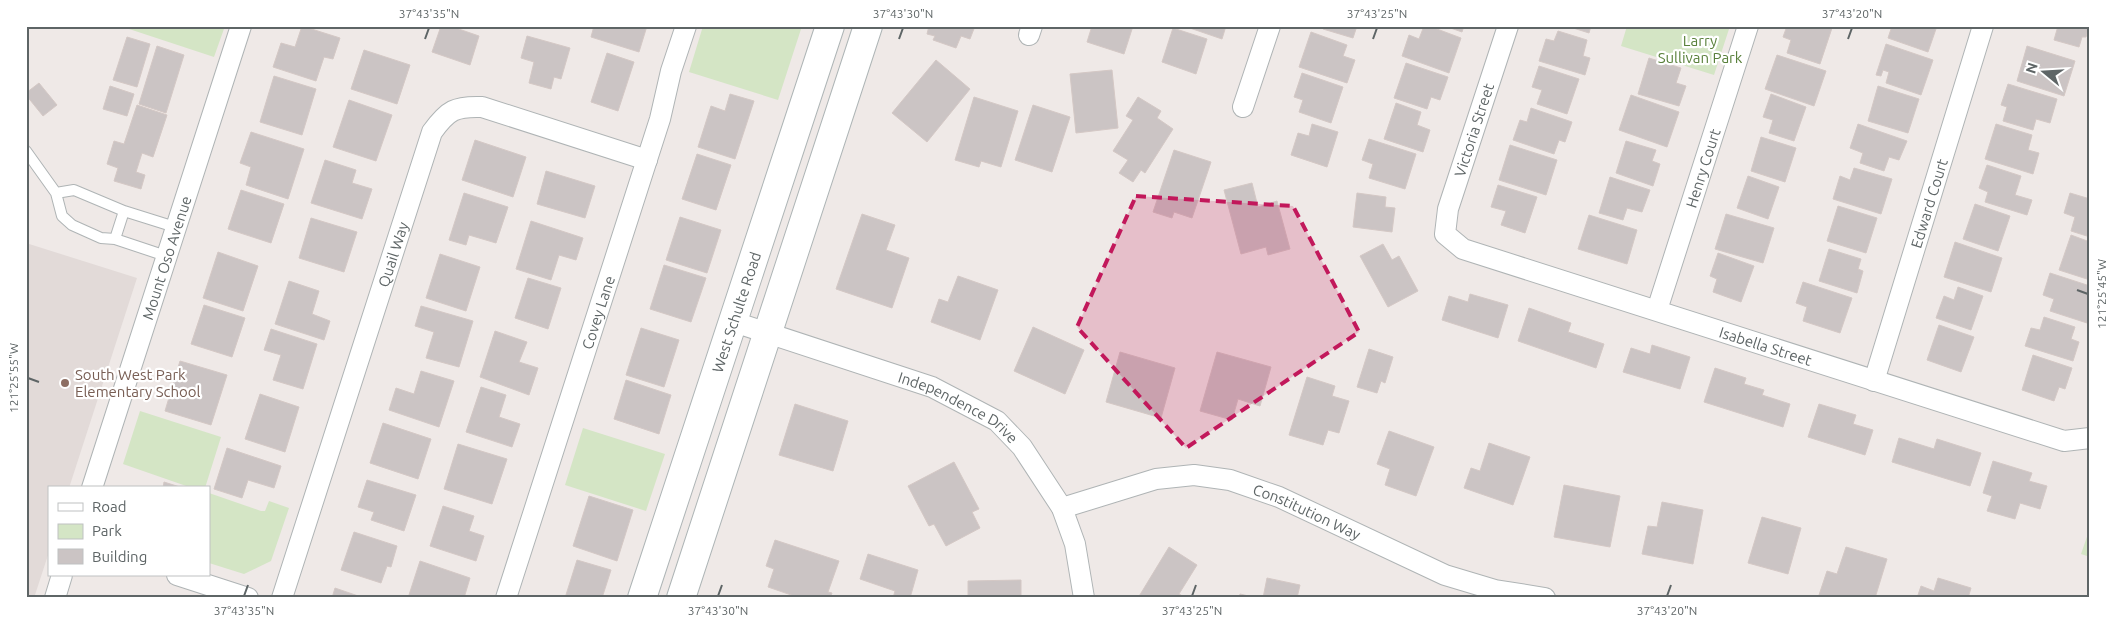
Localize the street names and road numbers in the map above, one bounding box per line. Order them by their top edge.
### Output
street label: Victoria Street [1451,81,1497,179]
street label: Henry Court [1682,126,1723,210]
street label: Edward Court [1907,156,1950,250]
street label: Mount Oso Avenue [138,194,194,322]
street label: Quail Way [374,220,411,289]
street label: West Schulte Road [708,250,764,375]
street label: Covey Lane [578,273,618,351]
street label: Isabella Street [1717,323,1814,368]
street label: Independence Drive [896,368,1022,446]
street label: Constitution Way [1251,480,1363,543]

